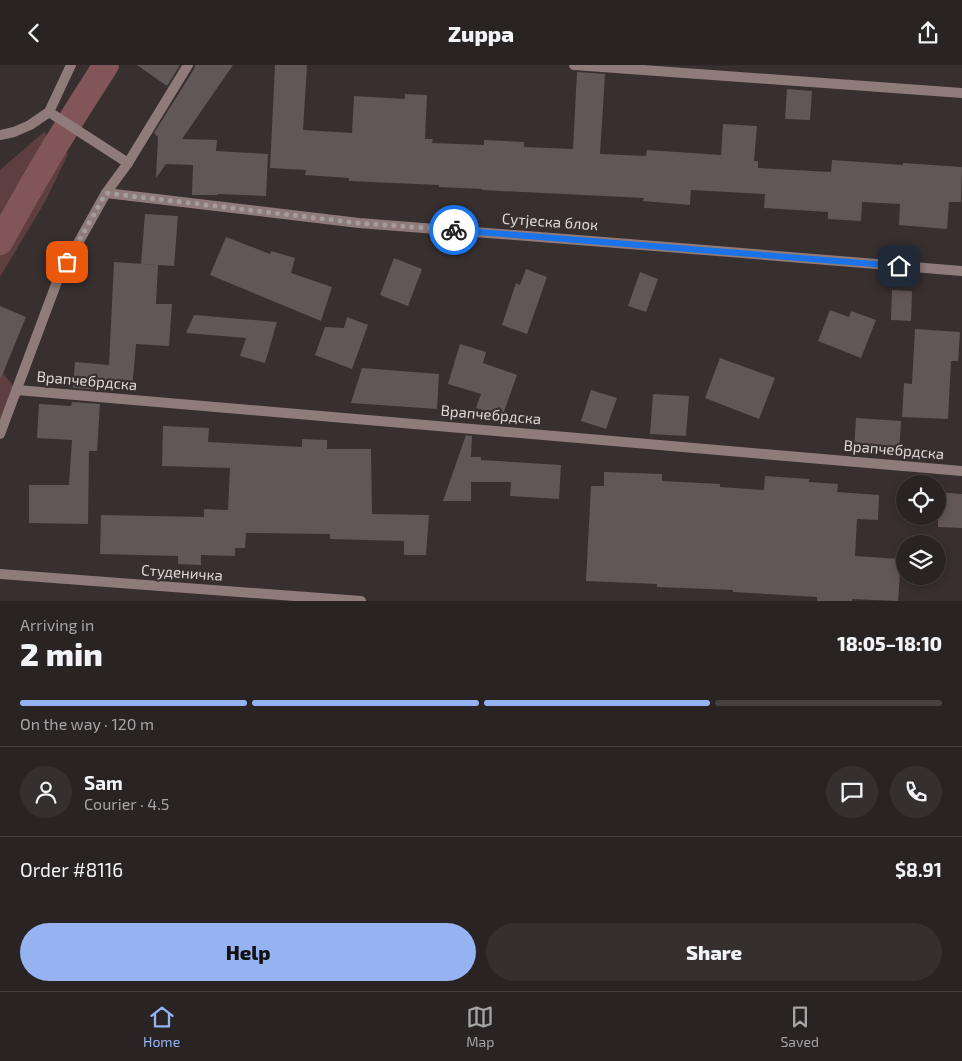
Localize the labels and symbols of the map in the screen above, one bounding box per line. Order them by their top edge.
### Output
courier [429,205,479,255]
street label: Сутјеска блок [501,209,599,234]
pin [46,241,88,283]
pin [878,245,920,287]
street label: Врапчебрдска [36,367,138,393]
street label: Врапчебрдска [440,401,542,427]
street label: Врапчебрдска [843,436,945,462]
street label: Студеничка [140,560,224,585]

